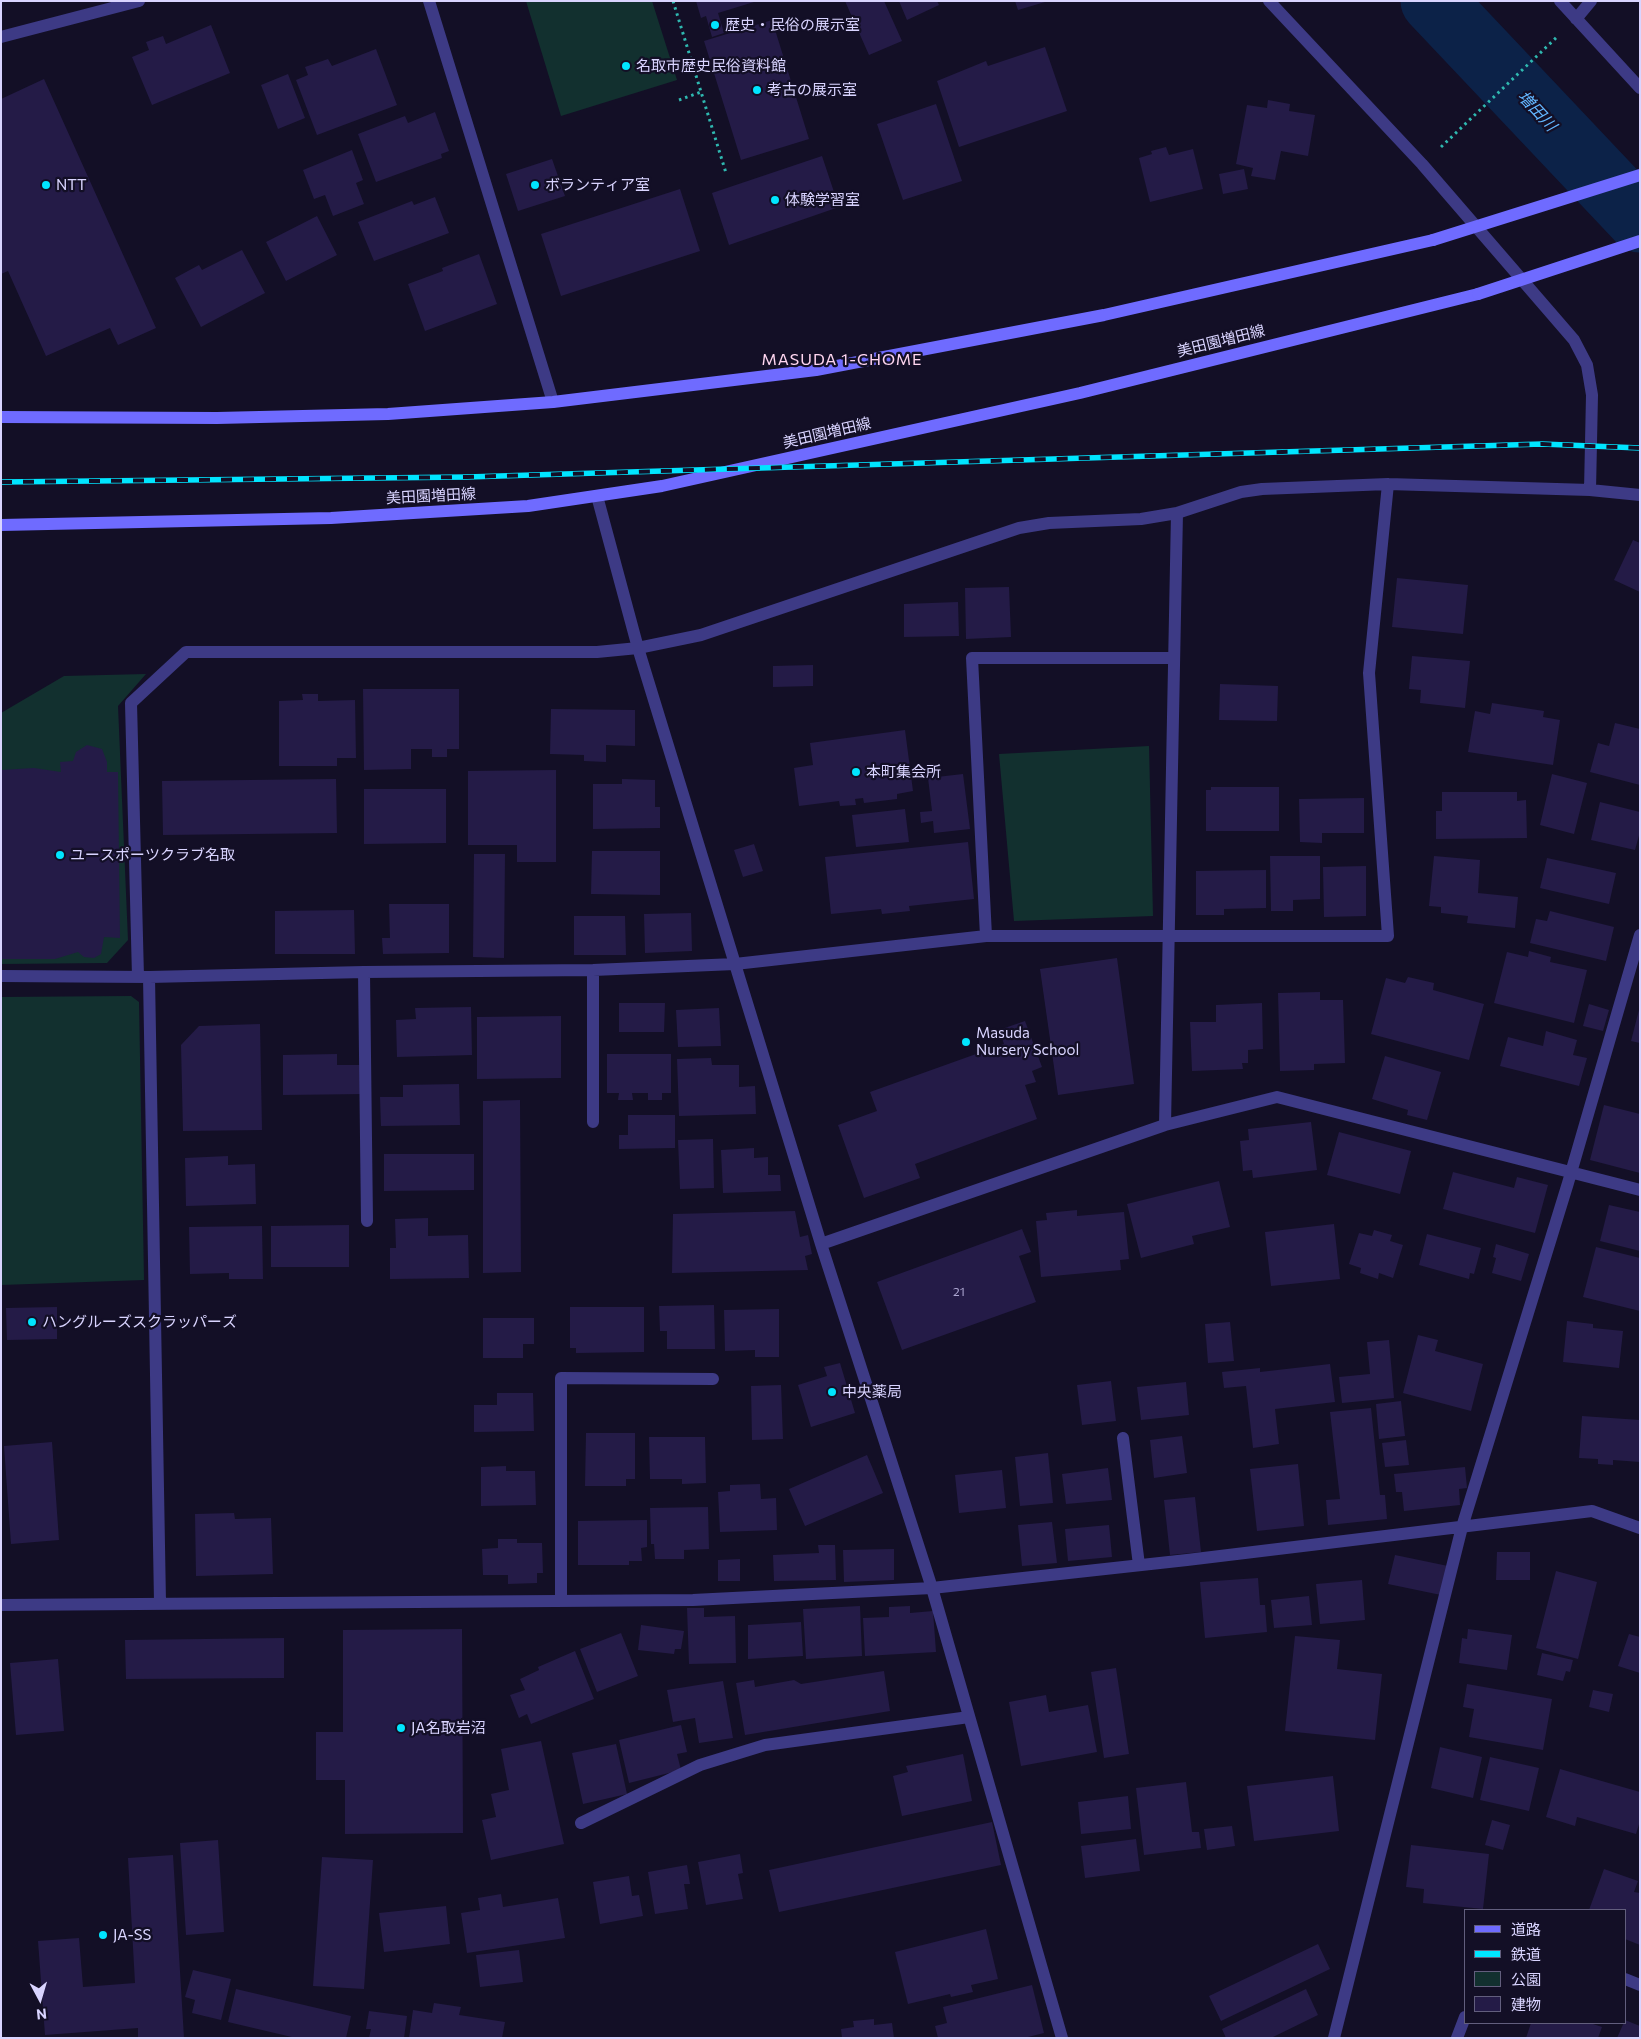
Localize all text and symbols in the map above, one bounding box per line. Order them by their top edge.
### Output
place label: 歴史・民俗の展示室 [725,16,860,34]
marker: 歴史・民俗の展示室 [709,19,721,31]
place label: 名取市歴史民俗資料館 [636,57,786,75]
marker: 名取市歴史民俗資料館 [620,60,632,72]
place label: 考古の展示室 [767,81,857,99]
marker: 考古の展示室 [751,84,763,96]
water label: 増田川 [1514,87,1560,135]
place label: NTT [56,176,87,194]
place label: ボランティア室 [545,176,650,194]
marker: NTT [40,179,52,191]
marker: ボランティア室 [529,179,541,191]
place label: 体験学習室 [785,191,860,209]
marker: 体験学習室 [769,194,781,206]
street label: 美田園増田線 [1175,321,1267,361]
district label: MASUDA 1-CHOME [760,350,924,370]
street label: 美田園増田線 [781,414,873,452]
street label: 美田園増田線 [386,485,476,507]
place label: 本町集会所 [866,763,941,781]
marker: 本町集会所 [850,766,862,778]
place label: ユースポーツクラブ名取 [70,846,235,864]
marker: ユースポーツクラブ名取 [54,849,66,861]
place label: Masuda Nursery School [976,1024,1079,1059]
marker: Masuda Nursery School [960,1036,972,1048]
house number: 21 [953,1285,965,1299]
place label: ハングルーズスクラッパーズ [42,1313,237,1331]
marker: ハングルーズスクラッパーズ [26,1316,38,1328]
place label: 中央薬局 [842,1383,902,1401]
marker: 中央薬局 [826,1386,838,1398]
place label: JA名取岩沼 [411,1719,486,1737]
marker: JA名取岩沼 [395,1722,407,1734]
legend [1464,1909,1626,2024]
text: 道路 [1511,1920,1541,1938]
place label: JA-SS [113,1926,151,1944]
marker: JA-SS [97,1929,109,1941]
text: 鉄道 [1511,1945,1541,1963]
text: 公園 [1511,1970,1541,1988]
north arrow [15,1974,65,2024]
text: 建物 [1511,1995,1541,2013]
text: N [36,2005,48,2023]

